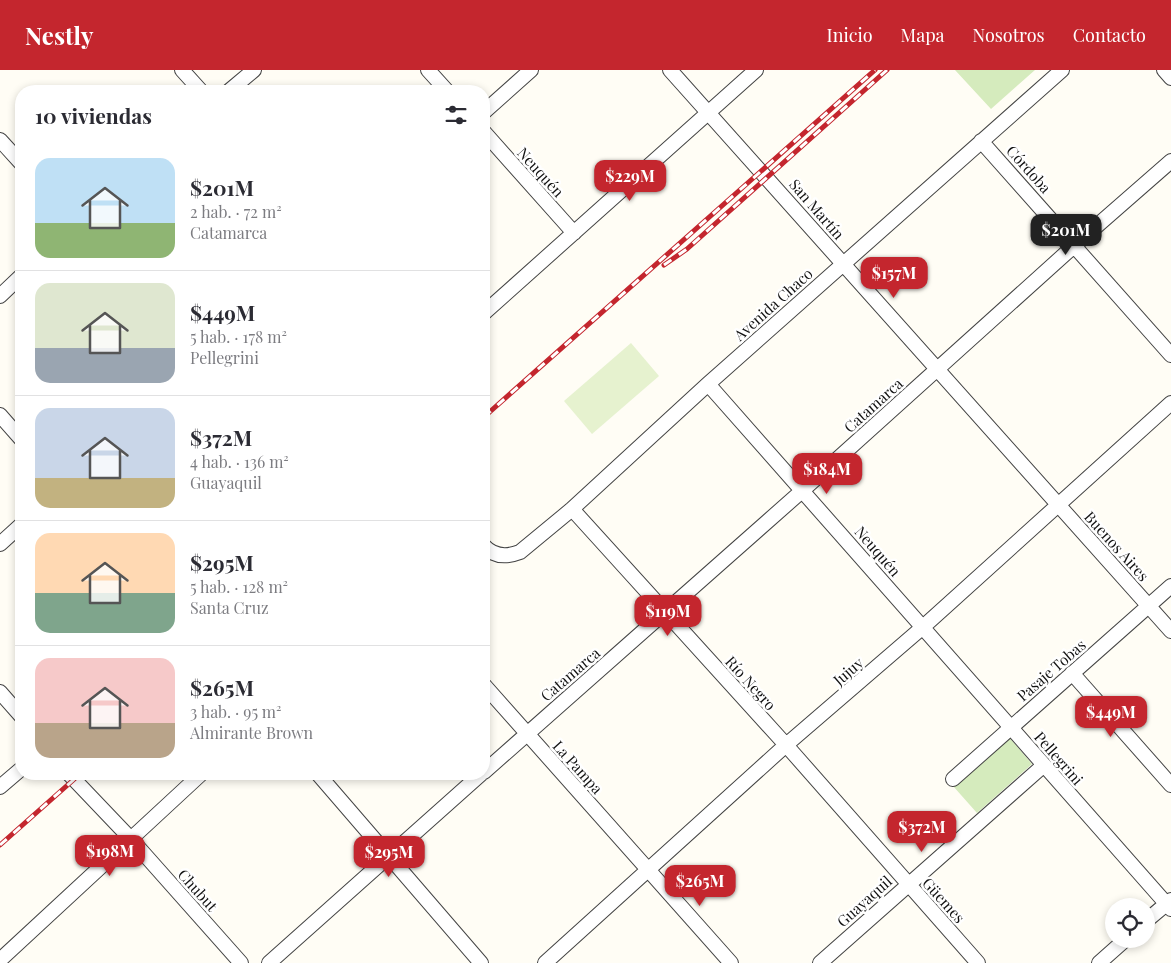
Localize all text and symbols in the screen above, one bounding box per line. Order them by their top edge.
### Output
text: Nestly [25,19,93,51]
text: Inicio [827,23,873,47]
text: Mapa [901,23,945,47]
text: Nosotros [973,23,1045,47]
text: Contacto [1073,23,1146,47]
text: 10 viviendas [35,101,152,129]
icon: filters [442,101,470,129]
street label: Córdoba [1002,141,1056,198]
street label: Neuquén [513,143,569,201]
pin: $229M [595,160,665,202]
text: $229M [605,165,655,186]
text: $201M [190,173,254,201]
street label: San Martín [785,174,849,244]
icon: home [75,178,135,238]
text: 2 hab. · 72 m² [190,201,282,222]
pin: $201M [1031,214,1101,256]
text: $201M [1042,219,1090,240]
text: Catamarca [190,222,267,243]
pin: $157M [859,256,929,299]
text: $157M [872,262,916,283]
street label: Avenida Chaco [729,263,817,345]
text: $449M [190,298,255,326]
icon: home [75,303,135,363]
text: 5 hab. · 178 m² [190,326,287,347]
text: Pellegrini [190,347,259,368]
street label: Catamarca [839,373,907,437]
text: $372M [190,423,252,451]
icon: home [75,428,135,488]
text: 4 hab. · 136 m² [190,451,289,472]
pin: $184M [792,452,862,495]
text: $184M [803,458,851,479]
text: Guayaquil [190,472,262,493]
street label: Buenos Aires [1080,507,1154,585]
street label: Neuquén [851,522,905,580]
text: $295M [190,548,254,576]
icon: home [75,553,135,613]
text: 5 hab. · 128 m² [190,576,288,597]
pin: $119M [633,594,703,637]
text: Santa Cruz [190,597,269,618]
text: $119M [645,600,691,621]
street label: Pasaje Tobas [1012,635,1090,705]
street label: Catamarca [536,642,604,705]
street label: Río Negro [721,652,781,714]
street label: Jujuy [828,652,868,690]
text: $265M [190,673,254,701]
icon: home [75,678,135,738]
pin: $449M [1076,696,1146,738]
text: 3 hab. · 95 m² [190,701,282,722]
text: $449M [1086,701,1136,722]
text: Almirante Brown [190,722,313,743]
street label: Pellegrini [1030,727,1088,789]
street label: La Pampa [549,736,608,798]
pin: $372M [887,810,957,853]
text: $372M [898,816,946,837]
pin: $198M [75,834,145,877]
pin: $295M [354,836,424,878]
text: $198M [86,840,134,861]
text: $295M [365,841,413,862]
pin: $265M [665,864,735,907]
street label: Chubut [174,865,223,916]
text: $265M [676,870,724,891]
street label: Guayaquil [832,871,896,931]
street label: Güemes [918,873,970,927]
map controls [1105,898,1155,948]
button: locate [1105,898,1155,948]

